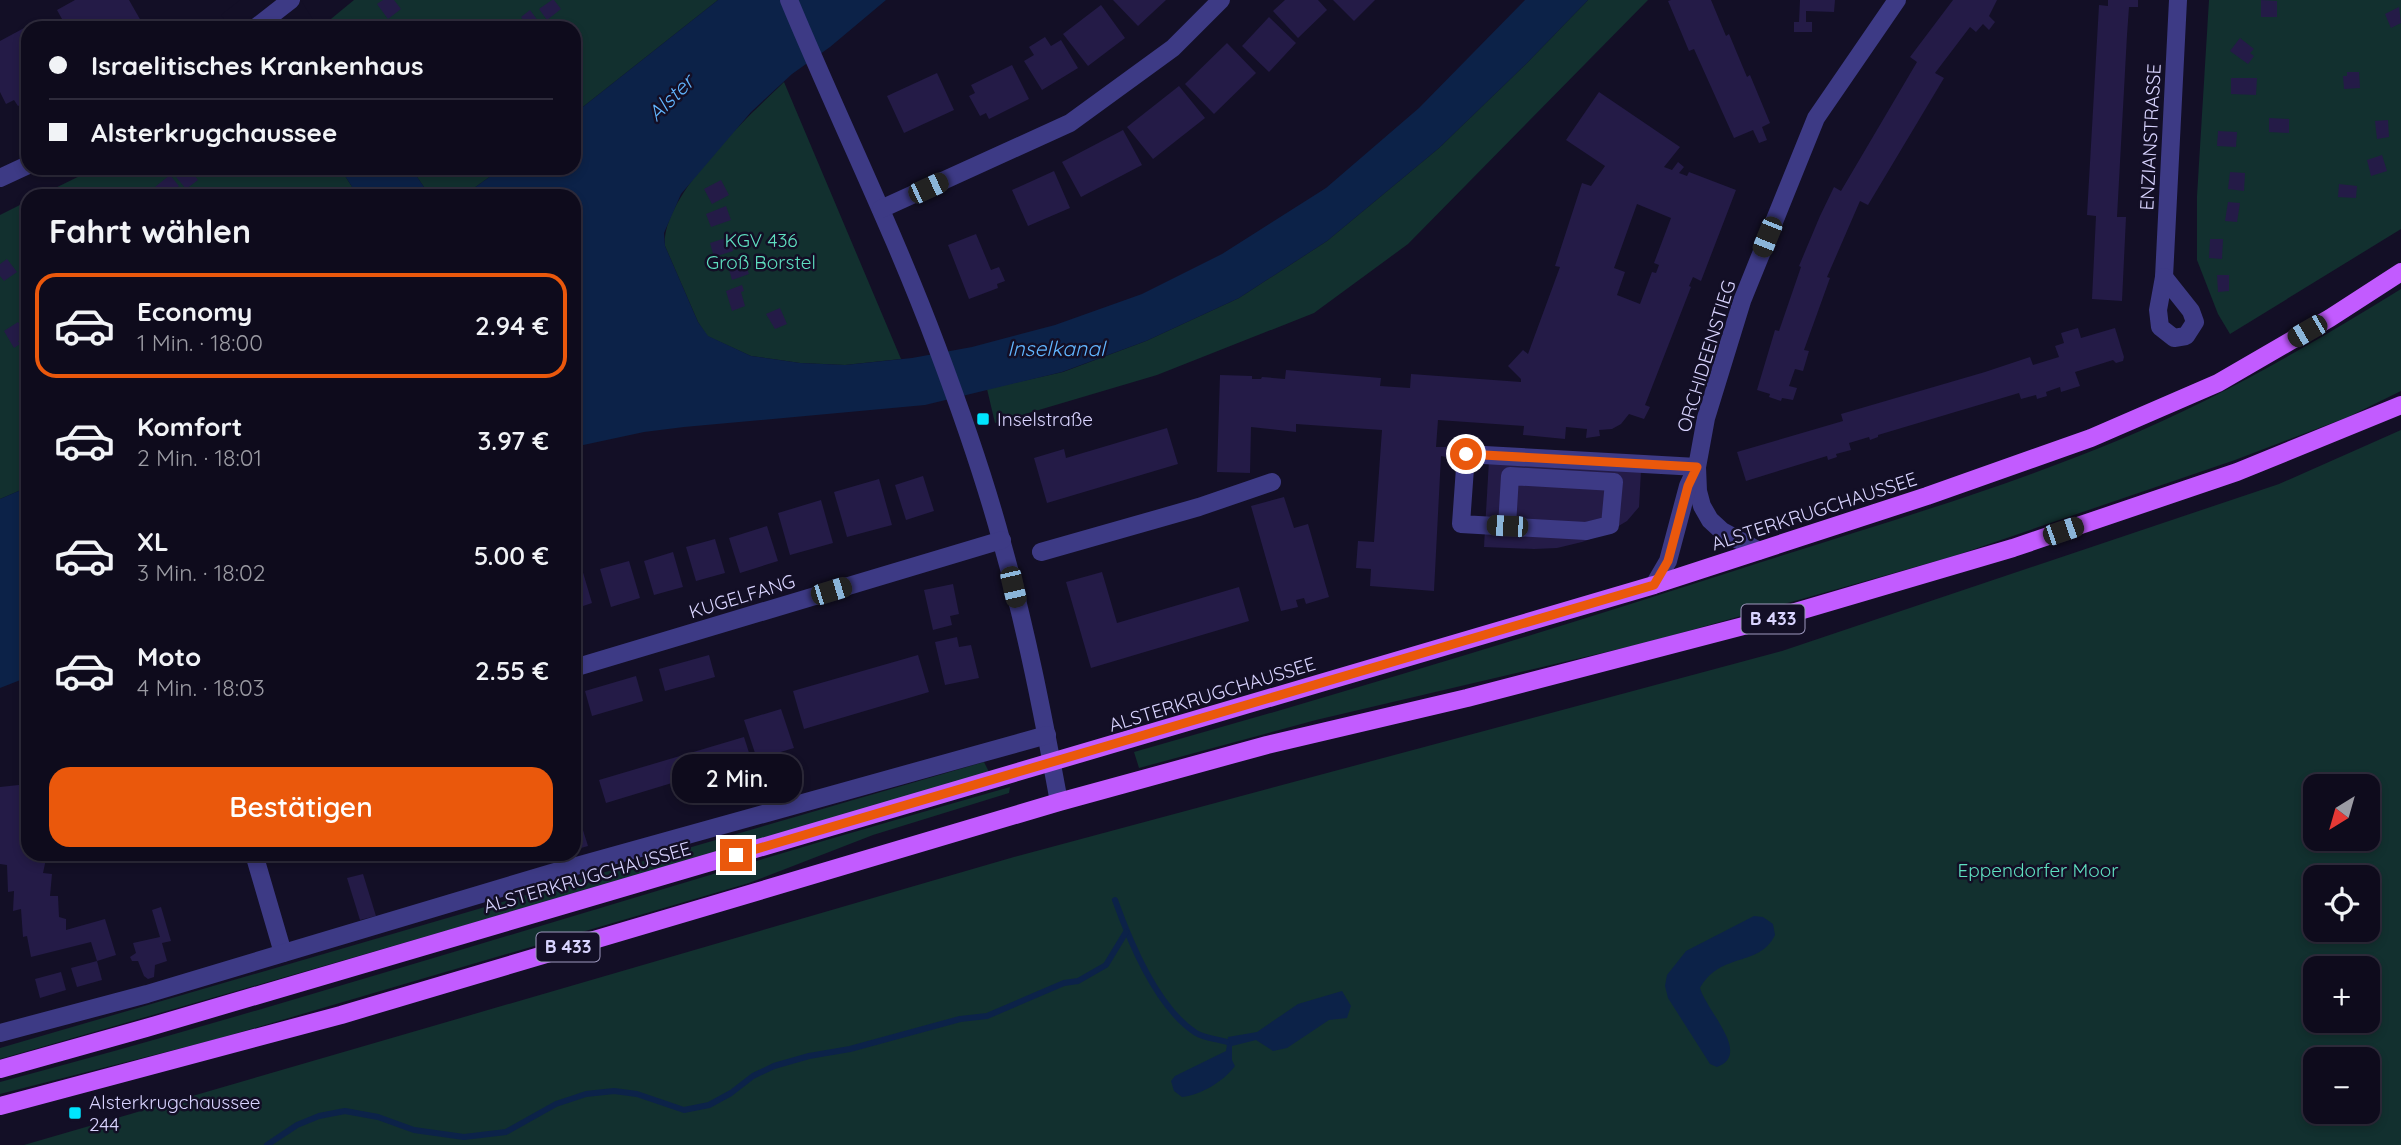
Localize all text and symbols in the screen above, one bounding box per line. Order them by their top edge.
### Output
text: Israelitisches Krankenhaus [91,49,423,82]
street label: ENZIANSTRASSE [2134,63,2166,211]
water label: Alster [642,67,701,126]
text: Alsterkrugchaussee [91,116,337,149]
car [905,170,952,206]
text: Fahrt wählen [49,211,251,251]
car [1750,214,1785,260]
park label: KGV 436 Groß Borstel [706,228,816,274]
street label: ORCHIDEENSTIEG [1671,277,1741,435]
icon: car [53,294,116,357]
text: Economy [137,295,252,328]
text: 2.94 € [475,309,549,342]
car [2284,311,2331,351]
text: 1 Min. · 18:00 [137,328,263,357]
water label: Inselkanal [1007,335,1107,361]
place label: Inselstraße [997,407,1093,431]
icon: car [53,409,116,472]
text: Komfort [137,410,242,443]
marker: Inselstraße [975,411,991,427]
text: 3.97 € [477,424,549,457]
route start [1450,438,1482,470]
text: 2 Min. · 18:01 [137,443,262,472]
street label: ALSTERKRUGCHAUSSEE [1708,466,1920,556]
car [1486,514,1529,538]
car [2040,514,2087,548]
icon: car [53,524,116,587]
text: XL [137,525,169,558]
text: 5.00 € [474,539,549,572]
text: 3 Min. · 18:02 [137,558,265,587]
car [999,564,1028,610]
street label: KUGELFANG [686,568,798,624]
car [808,575,855,607]
road number: B 433 [1742,604,1804,634]
icon: car [53,639,116,702]
text: Moto [137,640,201,673]
street label: ALSTERKRUGCHAUSSEE [1106,651,1318,737]
text: 2.55 € [475,654,549,687]
text: 4 Min. · 18:03 [137,673,265,702]
callout: 2 Min. [671,754,801,802]
text: 2 Min. [706,764,768,793]
button: Bestätigen [49,767,553,847]
north arrow [2303,774,2380,850]
map controls [2303,774,2380,1124]
street label: ALSTERKRUGCHAUSSEE [480,836,694,918]
route end [720,839,752,871]
park label: Eppendorfer Moor [1957,858,2119,882]
button: locate [2303,865,2380,942]
road number: B 433 [536,932,600,962]
button: + [2303,956,2380,1033]
button: − [2303,1047,2380,1124]
place label: Alsterkrugchaussee 244 [89,1090,261,1136]
marker: Alsterkrugchaussee 244 [67,1105,83,1121]

